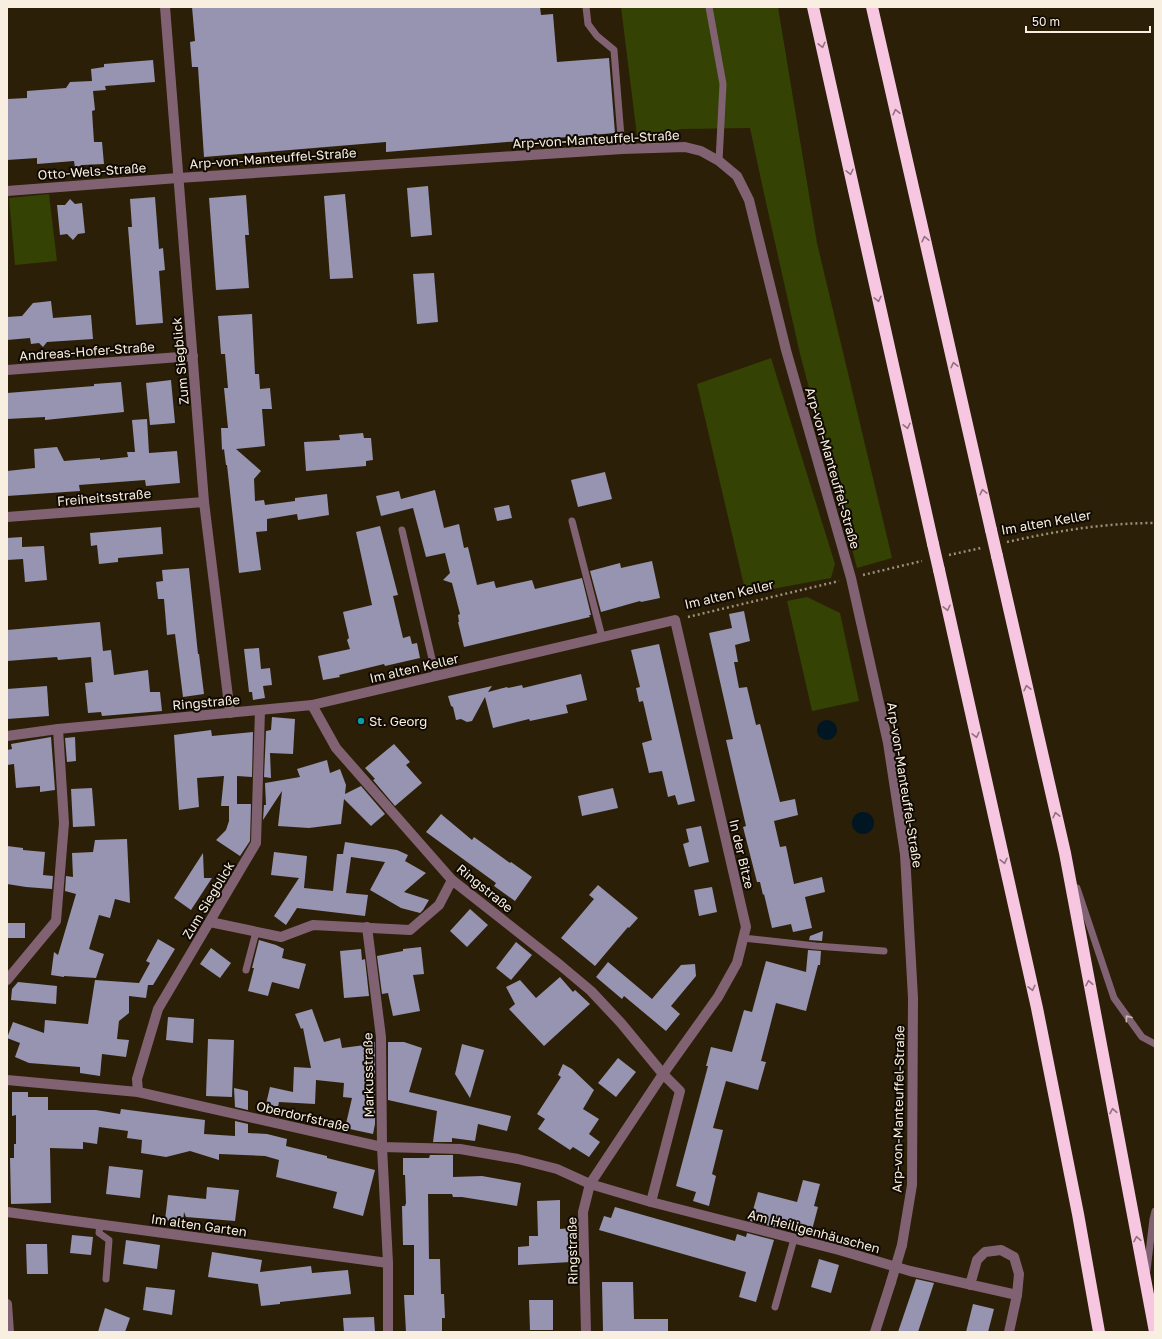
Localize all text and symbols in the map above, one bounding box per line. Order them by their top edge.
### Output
scale bar [1026,8,1150,34]
text: 50 m [1032,14,1060,29]
one-way arrow [817,42,825,48]
one-way arrow [893,109,901,115]
street label: Arp-von-Manteuffel-Straße [512,127,680,151]
street label: Arp-von-Manteuffel-Straße [189,144,357,172]
street label: Otto-Wels-Straße [37,159,147,183]
one-way arrow [845,169,853,175]
one-way arrow [921,235,929,242]
one-way arrow [874,296,882,302]
street label: Zum Siegblick [168,316,192,405]
street label: Andreas-Hofer-Straße [19,338,155,364]
one-way arrow [950,362,958,369]
street label: Arp-von-Manteuffel-Straße [802,385,864,551]
one-way arrow [902,423,910,429]
street label: Freiheitsstraße [56,485,152,509]
one-way arrow [979,489,987,495]
street label: Im alten Keller [1000,506,1092,538]
street label: Im alten Keller [683,576,775,612]
one-way arrow [943,605,951,611]
street label: Im alten Keller [368,650,460,686]
one-way arrow [1024,685,1032,691]
street label: Ringstraße [172,691,240,713]
street label: Arp-von-Manteuffel-Straße [884,701,926,869]
place label: St. Georg [369,713,427,729]
marker: St. Georg [356,716,366,726]
one-way arrow [971,731,979,738]
one-way arrow [1053,812,1061,818]
street label: In der Bitze [726,818,758,890]
street label: Zum Siegblick [179,858,238,942]
one-way arrow [999,858,1007,865]
street label: Ringstraße [454,860,516,916]
one-way arrow [1085,980,1093,986]
one-way arrow [1028,985,1036,991]
one-way arrow [1126,1015,1133,1022]
street label: Arp-von-Manteuffel-Straße [889,1025,907,1193]
street label: Markusstraße [359,1032,377,1118]
street label: Oberdorfstraße [255,1097,351,1135]
one-way arrow [1109,1108,1118,1114]
street label: Am Heiligenhäuschen [746,1206,882,1256]
street label: Im alten Garten [150,1210,248,1240]
street label: Ringstraße [563,1217,581,1285]
one-way arrow [1133,1236,1142,1242]

